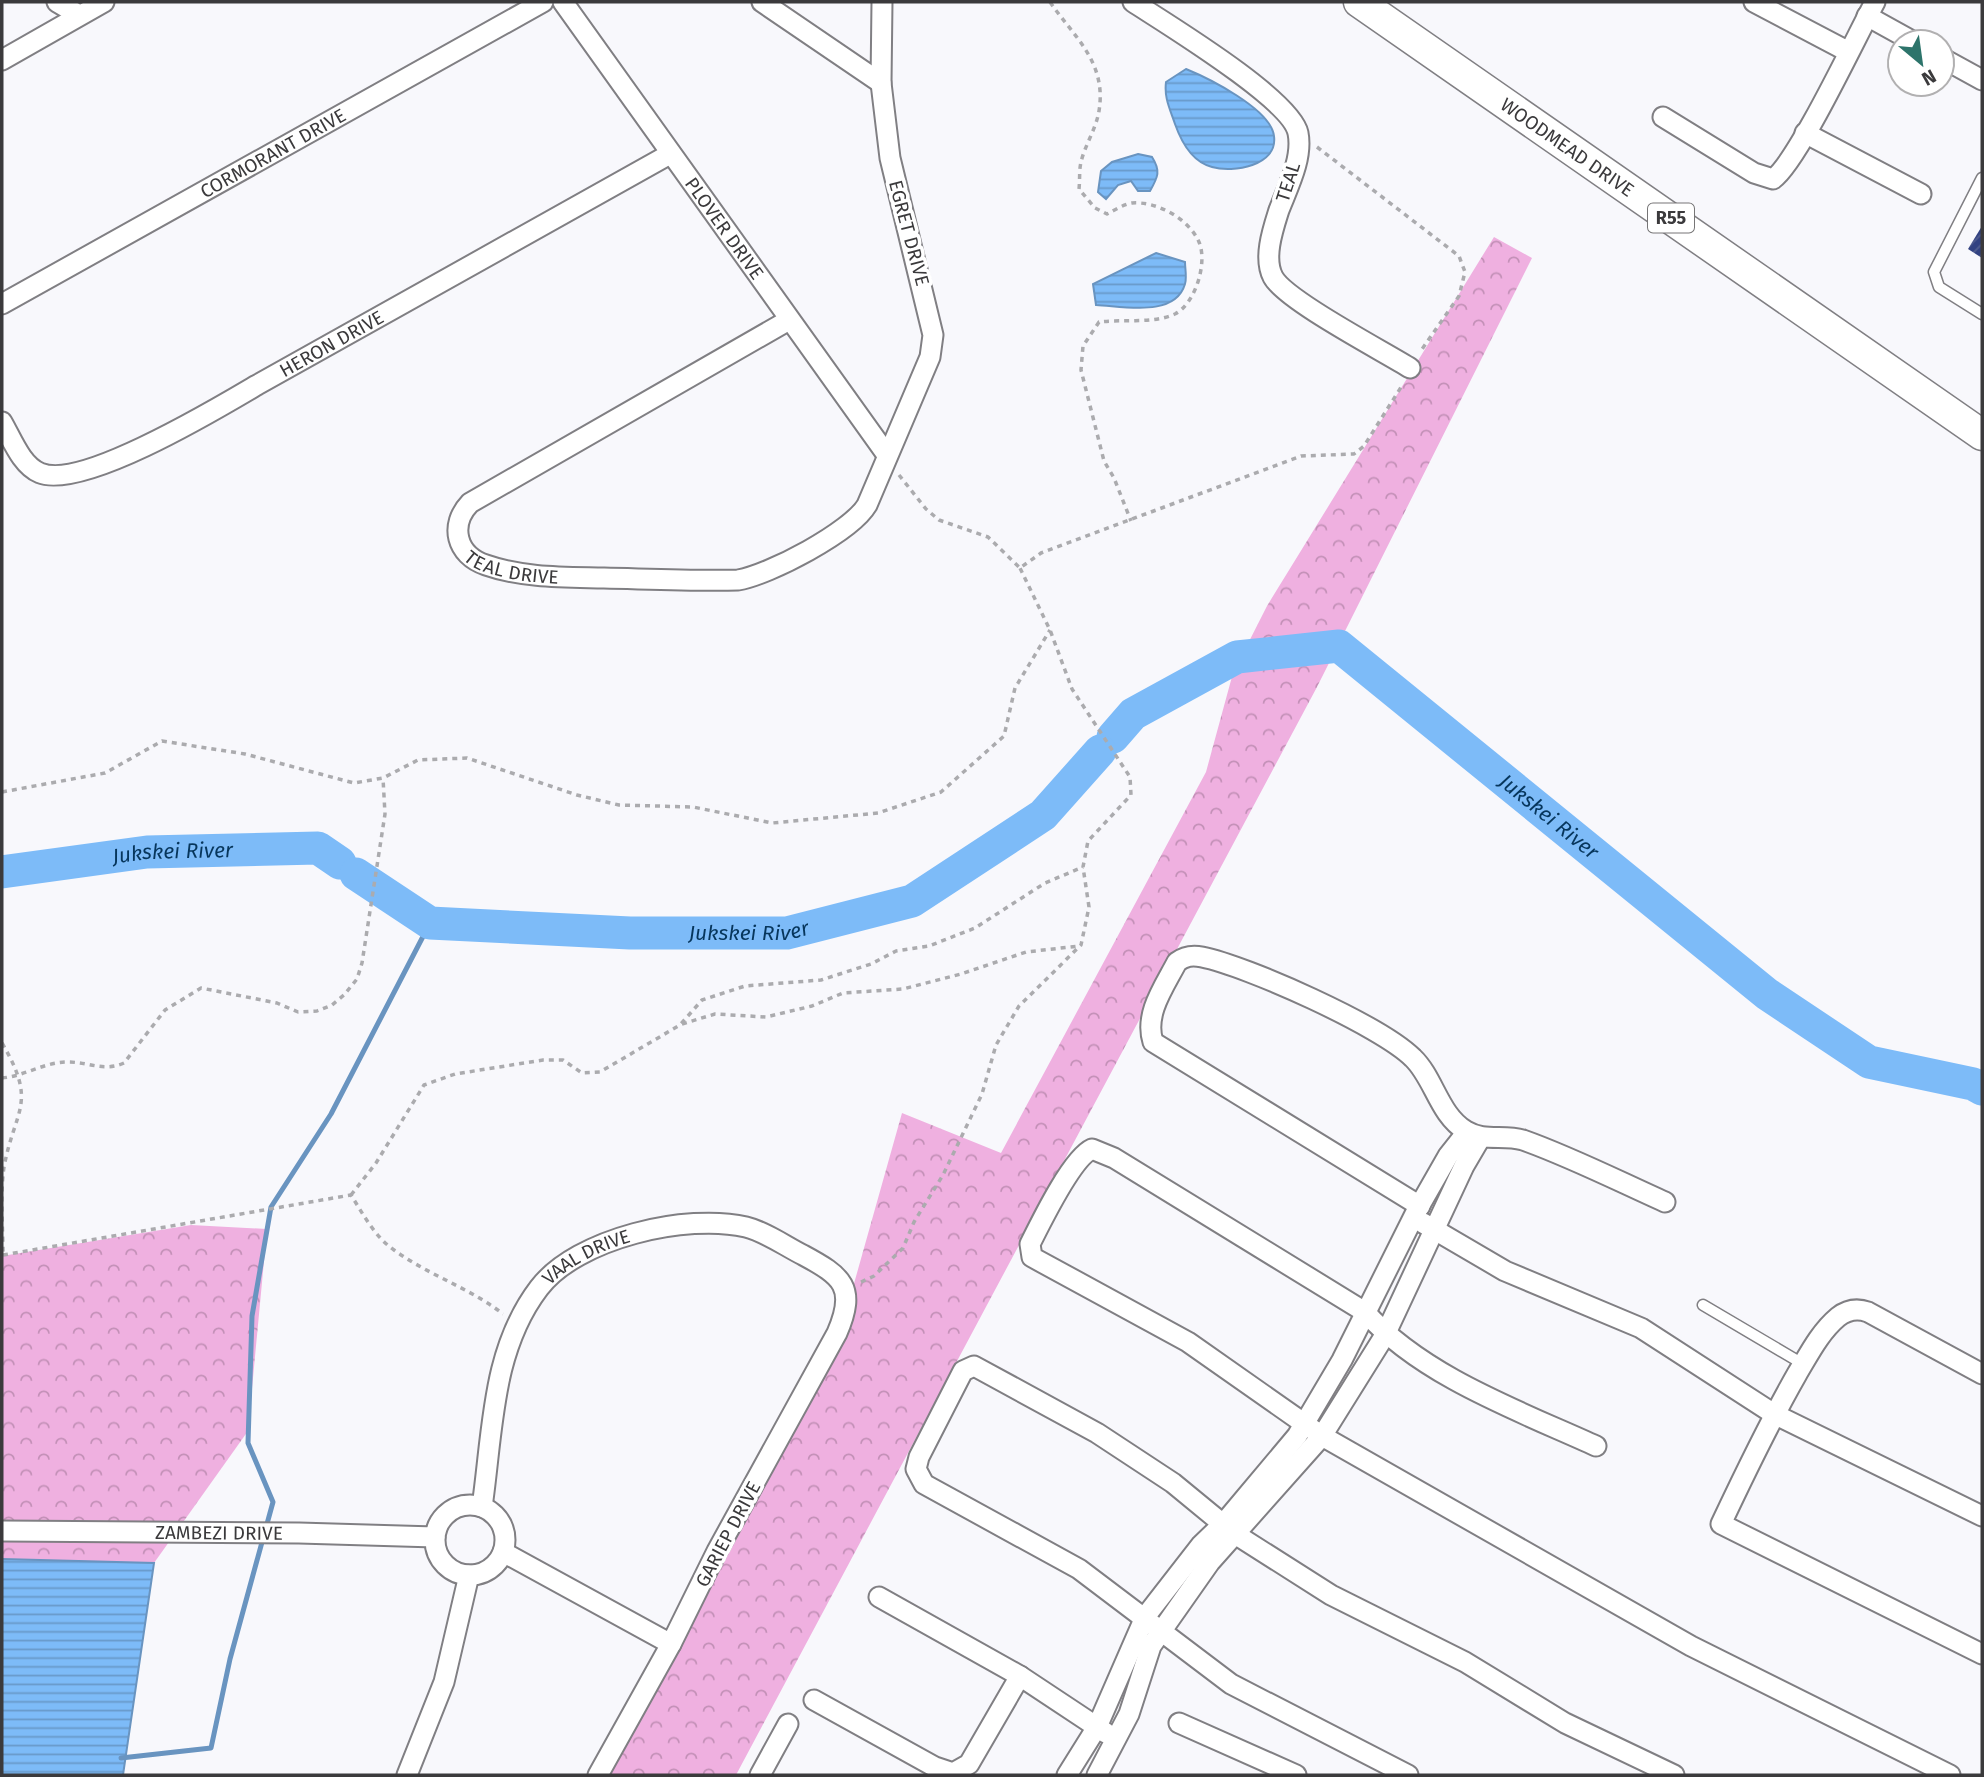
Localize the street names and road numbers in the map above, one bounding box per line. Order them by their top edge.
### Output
street label: WOODMEAD DRIVE [1496,93,1639,201]
street label: CORMORANT DRIVE [196,103,349,203]
street label: TEAL [1271,159,1305,205]
street label: PLOVER DRIVE [680,173,769,284]
street label: EGRET DRIVE [884,178,934,288]
road number: R55 [1648,204,1694,232]
street label: HERON DRIVE [275,305,387,382]
street label: TEAL DRIVE [460,545,559,588]
street label: VAAL DRIVE [537,1224,632,1289]
street label: GARIEP DRIVE [691,1477,765,1591]
street label: ZAMBEZI DRIVE [155,1521,283,1544]

